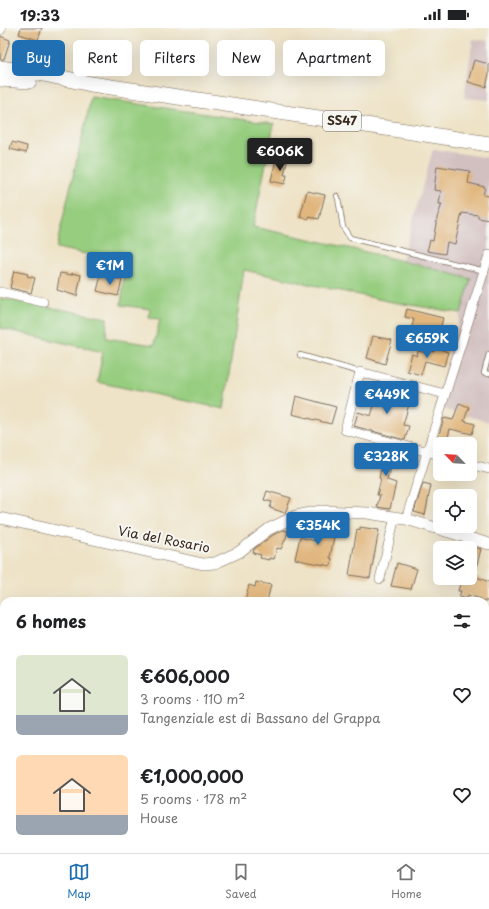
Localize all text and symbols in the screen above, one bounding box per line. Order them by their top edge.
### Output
text: 19:33 [20,3,60,26]
chip: Buy [12,40,65,76]
chip: Rent [73,40,132,76]
chip: Filters [140,40,209,76]
chip: New [217,40,275,76]
chip: Apartment [283,40,385,76]
road number: SS47 [323,111,361,131]
pin: €606K [252,138,308,172]
text: €606K [256,141,304,160]
pin: €1M [91,252,129,286]
text: €1M [96,255,124,274]
pin: €659K [399,325,455,359]
text: €659K [405,328,449,347]
pin: €449K [359,381,415,415]
text: €449K [364,384,410,403]
north arrow [433,437,477,481]
map controls [433,437,477,585]
pin: €328K [358,443,414,477]
text: €328K [363,446,409,465]
button: locate [433,489,477,533]
pin: €354K [290,512,346,546]
text: €354K [295,515,341,534]
street label: Via del Rosario [117,520,212,557]
button: layers [433,541,477,585]
text: 6 homes [16,608,86,634]
icon: filters [451,610,473,632]
text: €606,000 [140,663,230,689]
icon: home [48,671,96,719]
icon: heart [451,684,473,706]
text: 3 rooms · 110 m² [140,689,245,708]
text: Tangenziale est di Bassano del Grappa [140,708,380,727]
text: €1,000,000 [140,763,244,789]
icon: home [48,771,96,819]
icon: heart [451,784,473,806]
text: 5 rooms · 178 m² [140,789,247,808]
text: House [140,808,178,827]
tab: Map [67,861,91,902]
tab: Saved [225,861,257,902]
tab: Home [391,861,422,902]

